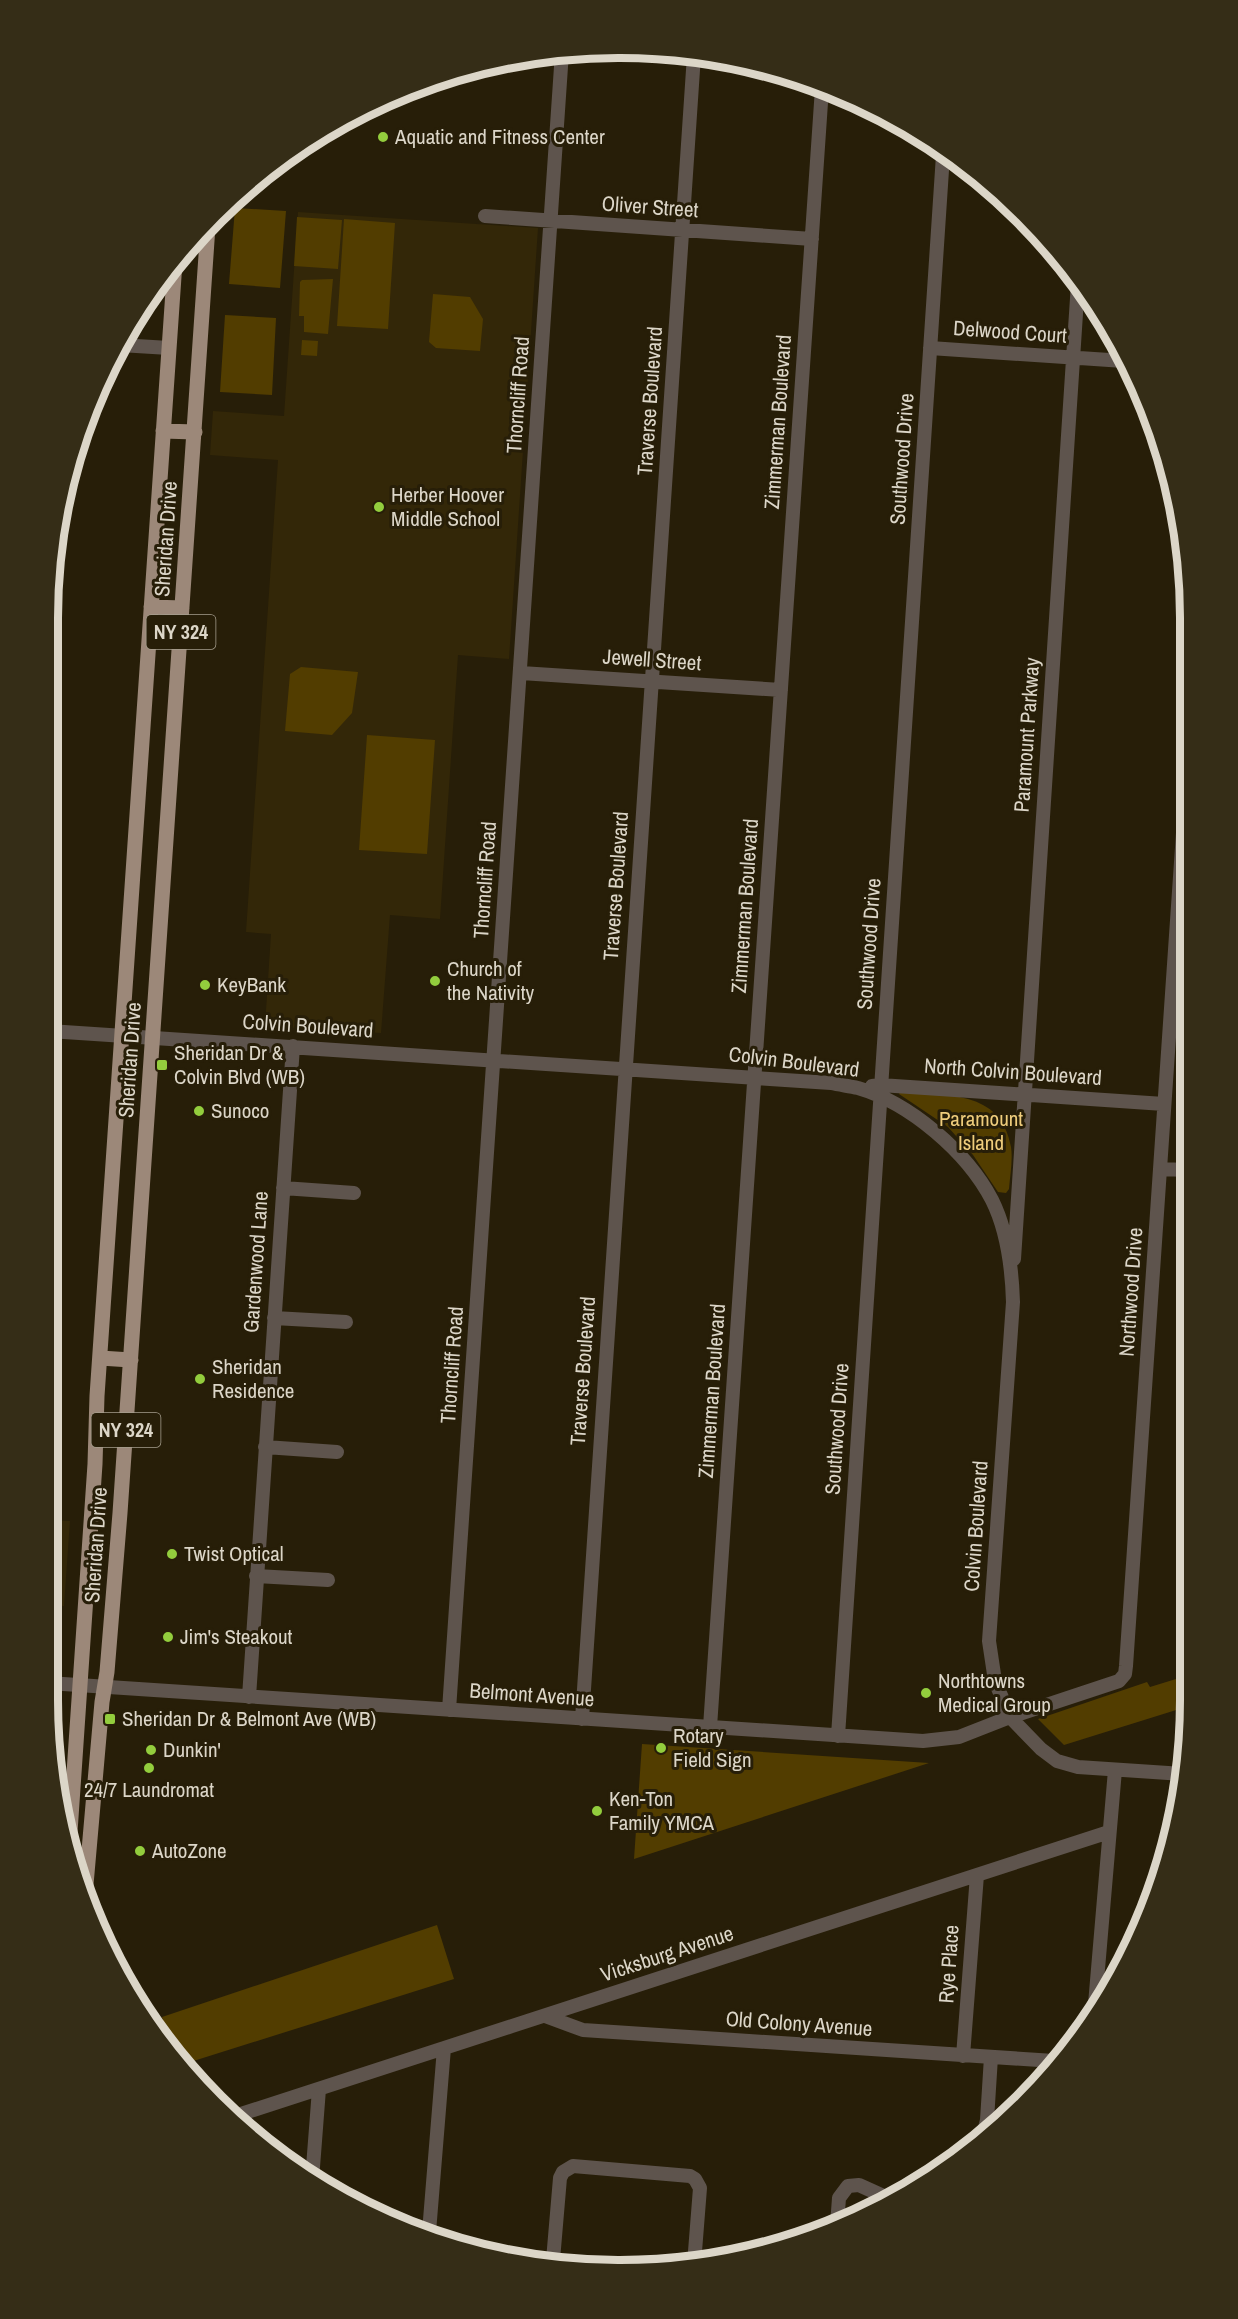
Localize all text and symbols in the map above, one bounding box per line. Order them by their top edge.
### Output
place label: Aquatic and Fitness Center [394,122,605,151]
marker: Aquatic and Fitness Center [376,130,390,144]
street label: Oliver Street [601,189,699,224]
street label: Delwood Court [952,313,1068,350]
street label: Traverse Boulevard [630,325,669,477]
street label: Zimmerman Boulevard [757,334,798,510]
street label: Thorncliff Road [499,335,536,455]
street label: Southwood Drive [882,392,921,526]
street label: Sheridan Drive [147,480,184,598]
place label: Herber Hoover Middle School [391,480,504,533]
marker: Herber Hoover Middle School [372,500,386,514]
road number: NY 324 [146,615,216,649]
street label: Jewell Street [602,642,702,677]
street label: Paramount Parkway [1007,656,1046,813]
street label: Traverse Boulevard [596,810,635,962]
street label: Zimmerman Boulevard [724,818,765,994]
street label: Thorncliff Road [466,820,503,940]
street label: Southwood Drive [849,877,888,1011]
place label: Church of the Nativity [447,954,534,1007]
place label: KeyBank [217,970,286,999]
marker: Church of the Nativity [428,974,442,988]
marker: KeyBank [198,978,212,992]
street label: Sheridan Drive [111,1001,148,1119]
street label: Colvin Boulevard [242,1006,374,1045]
place label: Sheridan Dr & Colvin Blvd (WB) [174,1038,305,1091]
street label: Colvin Boulevard [727,1039,861,1084]
street label: North Colvin Boulevard [923,1051,1103,1092]
marker: Sheridan Dr & Colvin Blvd (WB) [155,1058,169,1072]
place label: Sunoco [211,1096,269,1125]
marker: Sunoco [192,1104,206,1118]
park label: Paramount Island [939,1104,1023,1157]
street label: Gardenwood Lane [236,1190,275,1334]
street label: Northwood Drive [1112,1227,1149,1357]
street label: Traverse Boulevard [563,1295,602,1447]
street label: Zimmerman Boulevard [691,1303,732,1479]
street label: Thorncliff Road [433,1305,470,1425]
place label: Sheridan Residence [212,1352,294,1405]
street label: Southwood Drive [817,1362,856,1496]
marker: Sheridan Residence [193,1372,207,1386]
road number: NY 324 [92,1413,160,1447]
street label: Colvin Boulevard [956,1460,995,1592]
street label: Sheridan Drive [77,1486,114,1604]
place label: Twist Optical [184,1539,284,1568]
marker: Twist Optical [165,1547,179,1561]
place label: Jim's Steakout [180,1622,293,1651]
marker: Jim's Steakout [161,1630,175,1644]
place label: Northtowns Medical Group [938,1666,1051,1719]
street label: Belmont Avenue [469,1676,595,1713]
marker: Northtowns Medical Group [919,1686,933,1700]
place label: Sheridan Dr & Belmont Ave (WB) [122,1704,376,1733]
marker: Sheridan Dr & Belmont Ave (WB) [103,1712,117,1726]
place label: Rotary Field Sign [673,1721,752,1774]
place label: Dunkin' [163,1735,221,1764]
marker: Rotary Field Sign [654,1741,668,1755]
marker: Dunkin' [144,1743,158,1757]
marker: 24/7 Laundromat [142,1761,156,1775]
place label: 24/7 Laundromat [84,1775,214,1804]
place label: Ken-Ton Family YMCA [609,1784,715,1837]
marker: Ken-Ton Family YMCA [590,1804,604,1818]
place label: AutoZone [151,1836,227,1865]
marker: AutoZone [133,1844,147,1858]
street label: Vicksburg Avenue [597,1918,737,1989]
street label: Rye Place [931,1924,966,2004]
street label: Old Colony Avenue [725,2004,873,2043]

